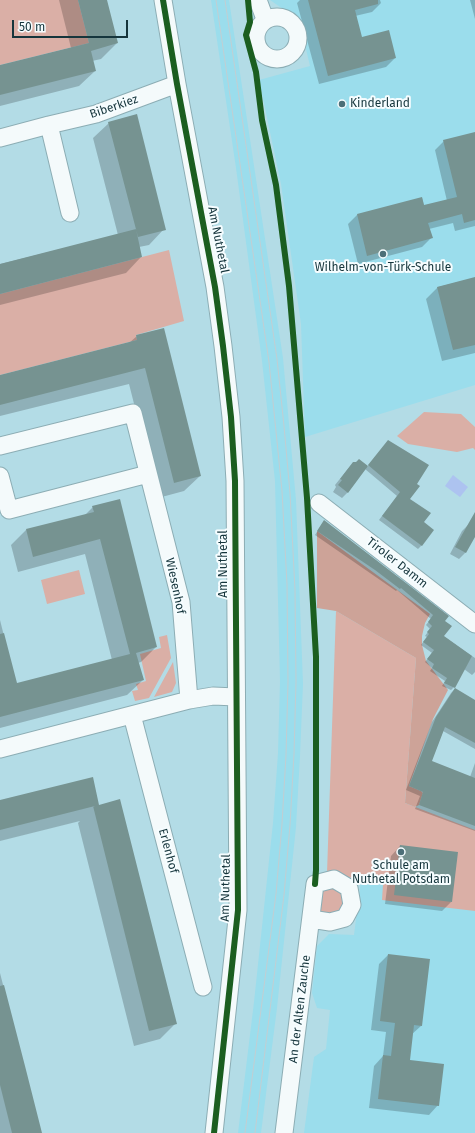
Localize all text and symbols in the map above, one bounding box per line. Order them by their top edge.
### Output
scale bar [14,12,130,38]
text: 50 m [19,20,45,34]
street label: Biberkiez [88,92,140,122]
place label: Kinderland [350,97,410,111]
marker: Kinderland [337,99,347,109]
street label: Am Nuthetal [204,205,232,275]
marker: Wilhelm-von-Türk-Schule [378,249,388,259]
place label: Wilhelm-von-Türk-Schule [315,261,451,275]
street label: Am Nuthetal [217,530,231,598]
street label: Tiroler Damm [364,535,430,591]
street label: Wiesenhof [162,557,188,615]
street label: Erlenhof [155,827,181,875]
marker: Schule am Nuthetal Potsdam [396,847,406,857]
street label: Am Nuthetal [218,854,234,922]
place label: Schule am Nuthetal Potsdam [352,859,450,887]
street label: An der Alten Zauche [286,954,314,1064]

